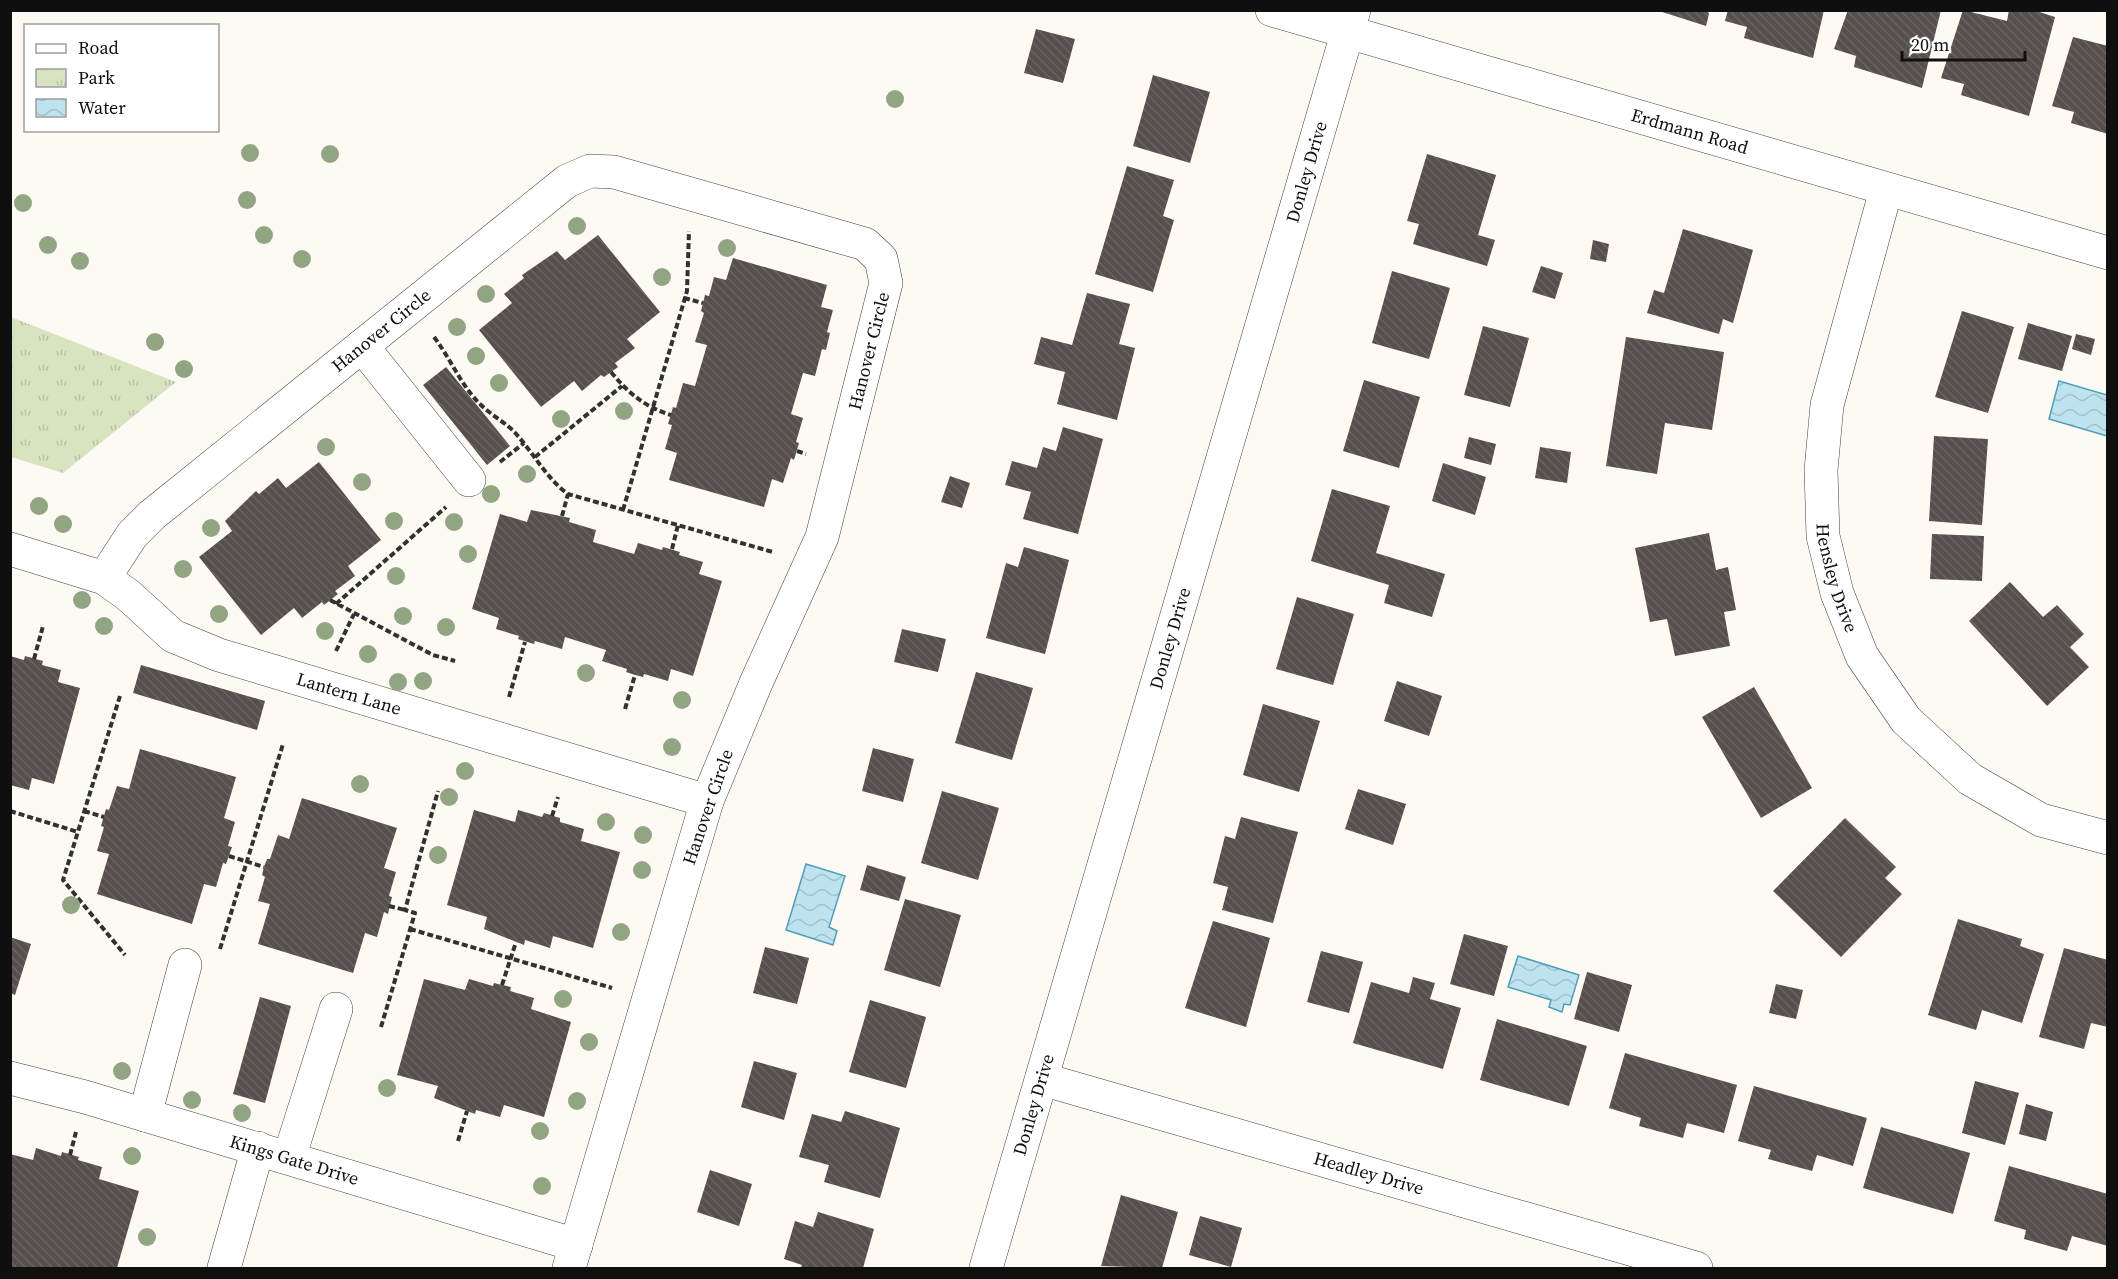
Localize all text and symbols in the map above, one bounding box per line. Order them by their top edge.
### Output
legend [24,24,219,132]
scale bar [1902,24,2025,62]
text: 20 m [1911,32,1949,57]
text: Road [78,35,119,60]
text: Park [78,65,115,90]
text: Water [78,95,126,120]
street label: Erdmann Road [1628,102,1751,160]
street label: Donley Drive [1279,118,1333,226]
street label: Hanover Circle [326,282,436,378]
street label: Hanover Circle [842,289,895,412]
street label: Hensley Drive [1811,523,1864,636]
street label: Donley Drive [1143,584,1196,692]
street label: Lantern Lane [294,666,405,721]
street label: Hanover Circle [676,746,739,868]
street label: Donley Drive [1007,1051,1060,1159]
street label: Kings Gate Drive [227,1128,362,1191]
street label: Headley Drive [1311,1145,1427,1201]

